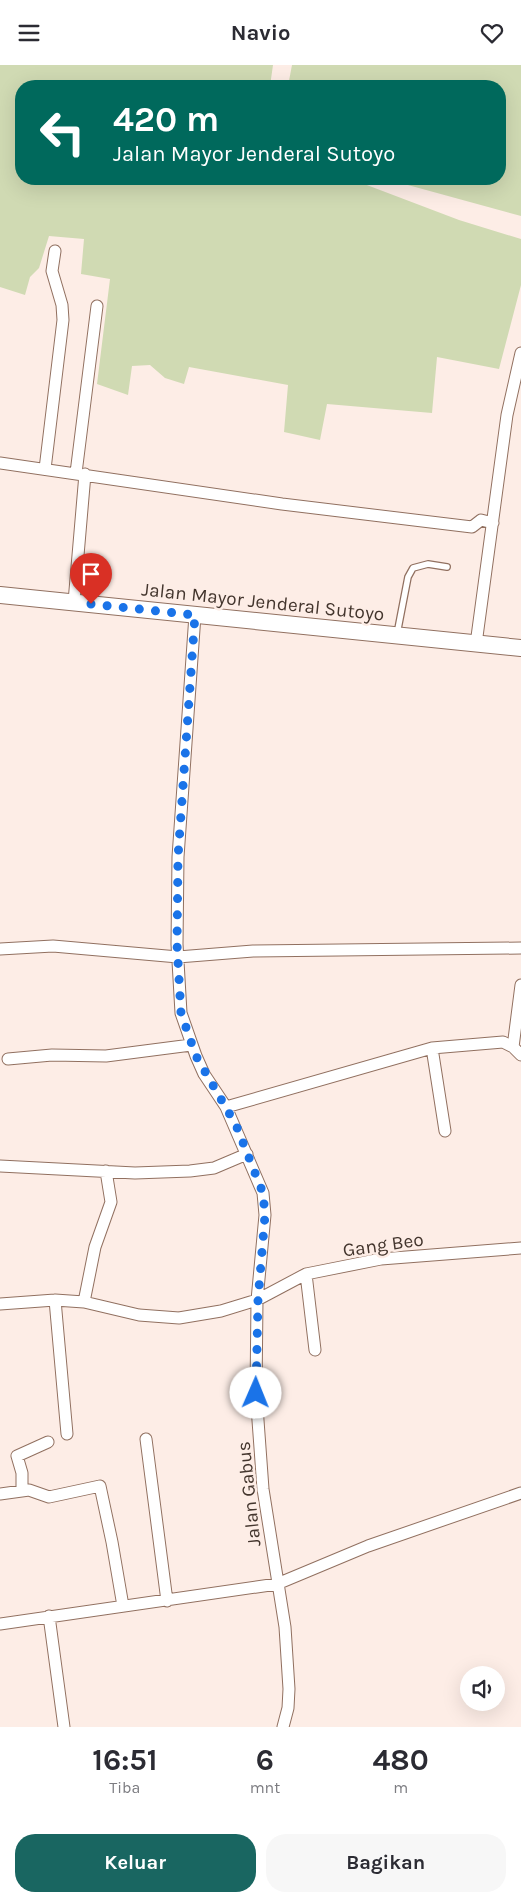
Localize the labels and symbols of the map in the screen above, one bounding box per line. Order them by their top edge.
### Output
pin [70,553,112,604]
street label: Jalan Mayor Jenderal Sutoyo [140,578,385,626]
street label: Gang Beo [341,1228,425,1262]
position arrow [229,1366,281,1418]
street label: Jalan Gabus [233,1440,265,1547]

